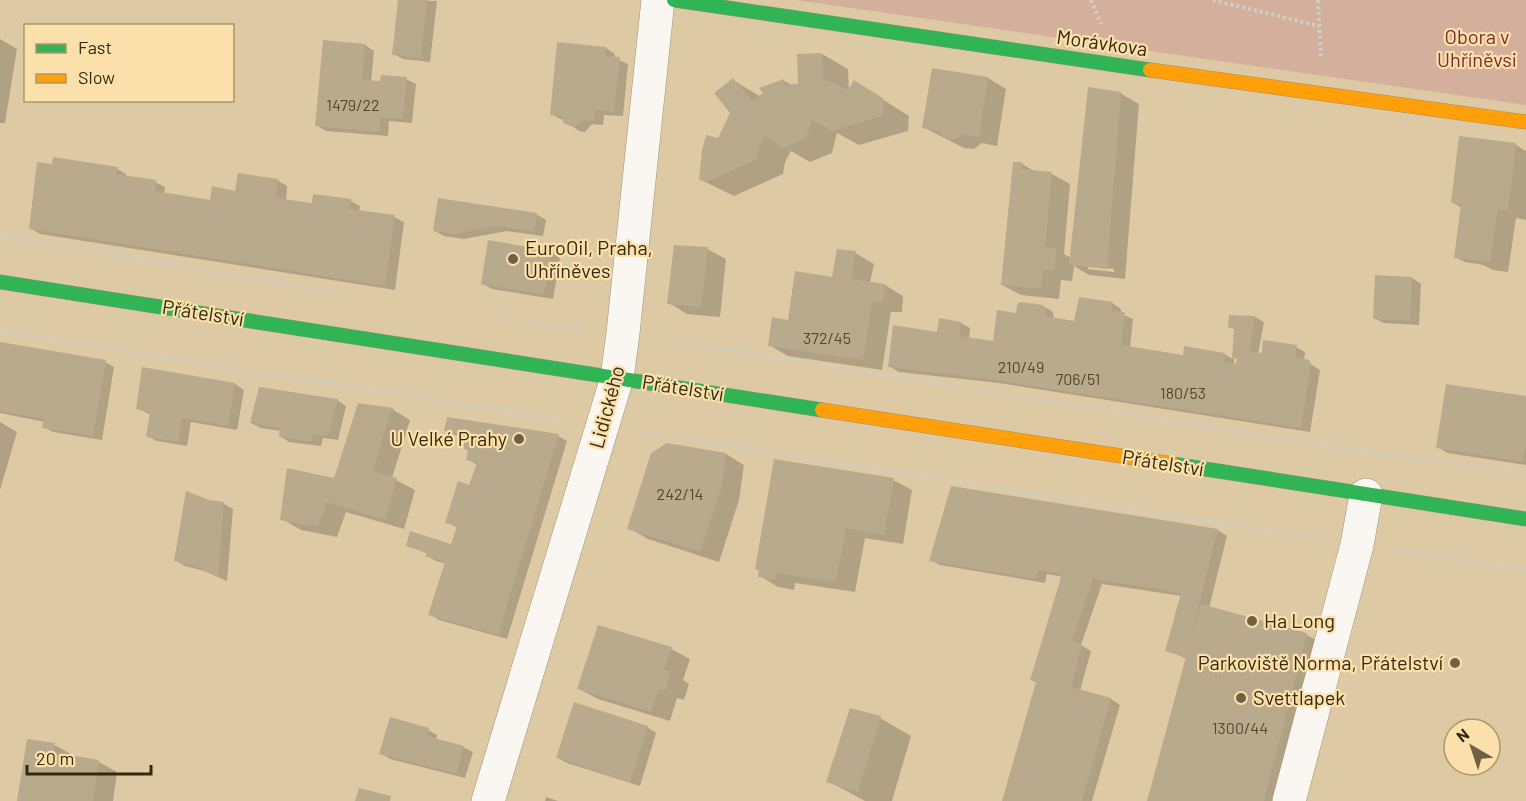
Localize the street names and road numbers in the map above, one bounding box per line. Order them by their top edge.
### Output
street label: Morávkova [1055,24,1149,60]
street label: Přátelství [161,294,246,330]
street label: Lidického [583,363,629,451]
street label: Přátelství [641,369,726,405]
street label: Přátelství [1121,444,1206,480]

